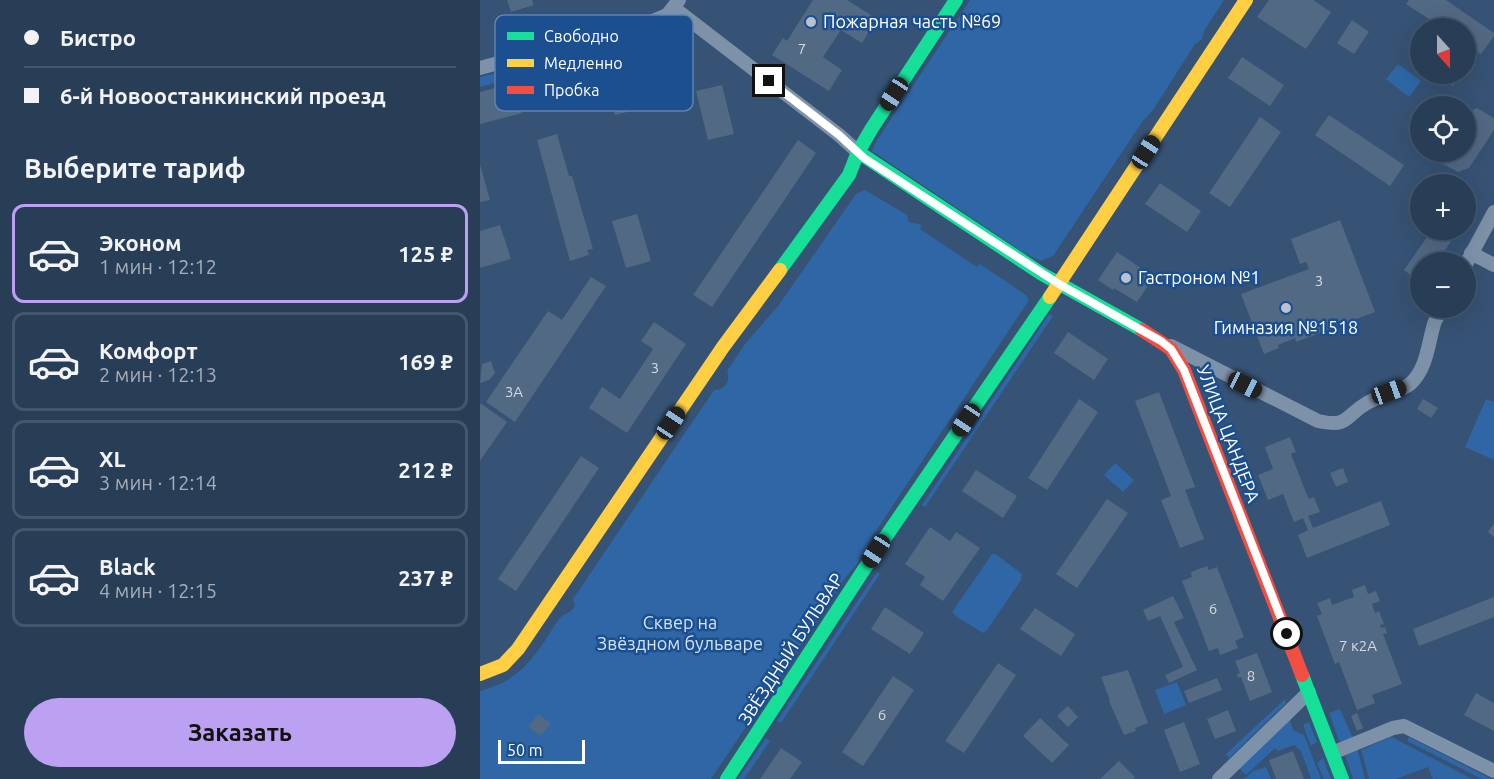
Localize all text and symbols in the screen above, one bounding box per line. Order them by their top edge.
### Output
place label: Пожарная часть №69 [823,11,1001,31]
legend [495,15,693,111]
marker: Пожарная часть №69 [804,15,818,29]
north arrow [1410,18,1476,84]
map controls [1410,18,1476,318]
text: Бистро [60,25,136,50]
text: Свободно [544,27,619,45]
house number: 7 [798,40,806,57]
text: Медленно [544,54,623,72]
route end [755,67,782,94]
car [877,74,911,114]
text: Пробка [544,81,600,99]
text: 6-й Новоостанкинский проезд [60,83,386,108]
button: locate [1410,96,1476,162]
car [1129,132,1163,172]
text: Выберите тариф [24,153,246,183]
button: + [1410,174,1476,240]
icon: car [27,227,81,281]
text: Эконом [99,230,181,255]
text: 125 ₽ [398,241,453,266]
button: − [1410,252,1476,318]
text: 1 мин · 12:12 [99,255,217,278]
place label: Гастроном №1 [1138,267,1261,287]
marker: Гастроном №1 [1119,271,1133,285]
house number: 3 [1315,272,1323,289]
marker: Гимназия №1518 [1279,301,1293,315]
place label: Гимназия №1518 [1214,317,1358,337]
icon: car [27,335,81,389]
text: Комфорт [99,338,198,363]
text: 169 ₽ [398,349,453,374]
house number: 3 [651,359,659,376]
street label: УЛИЦА ЦАНДЕРА [1194,362,1264,505]
text: 2 мин · 12:13 [99,363,217,386]
car [1225,369,1265,401]
car [1369,377,1409,407]
house number: 3А [505,383,523,400]
car [948,400,984,440]
car [653,403,689,443]
icon: car [27,443,81,497]
text: XL [99,446,126,471]
text: 212 ₽ [398,457,453,482]
text: 3 мин · 12:14 [99,471,217,494]
car [859,531,893,571]
icon: car [27,551,81,605]
text: Black [99,554,156,579]
text: 237 ₽ [398,565,453,590]
street label: ЗВЁЗДНЫЙ БУЛЬВАР [734,569,847,728]
text: 4 мин · 12:15 [99,579,217,602]
house number: 6 [1209,600,1217,617]
park label: Сквер на Звёздном бульваре [597,612,763,653]
route start [1273,620,1300,647]
house number: 7 к2А [1339,637,1377,654]
house number: 8 [1247,667,1255,684]
button: Заказать [24,698,456,767]
house number: 6 [878,706,886,723]
scale bar [498,737,585,764]
text: 50 m [507,741,543,759]

